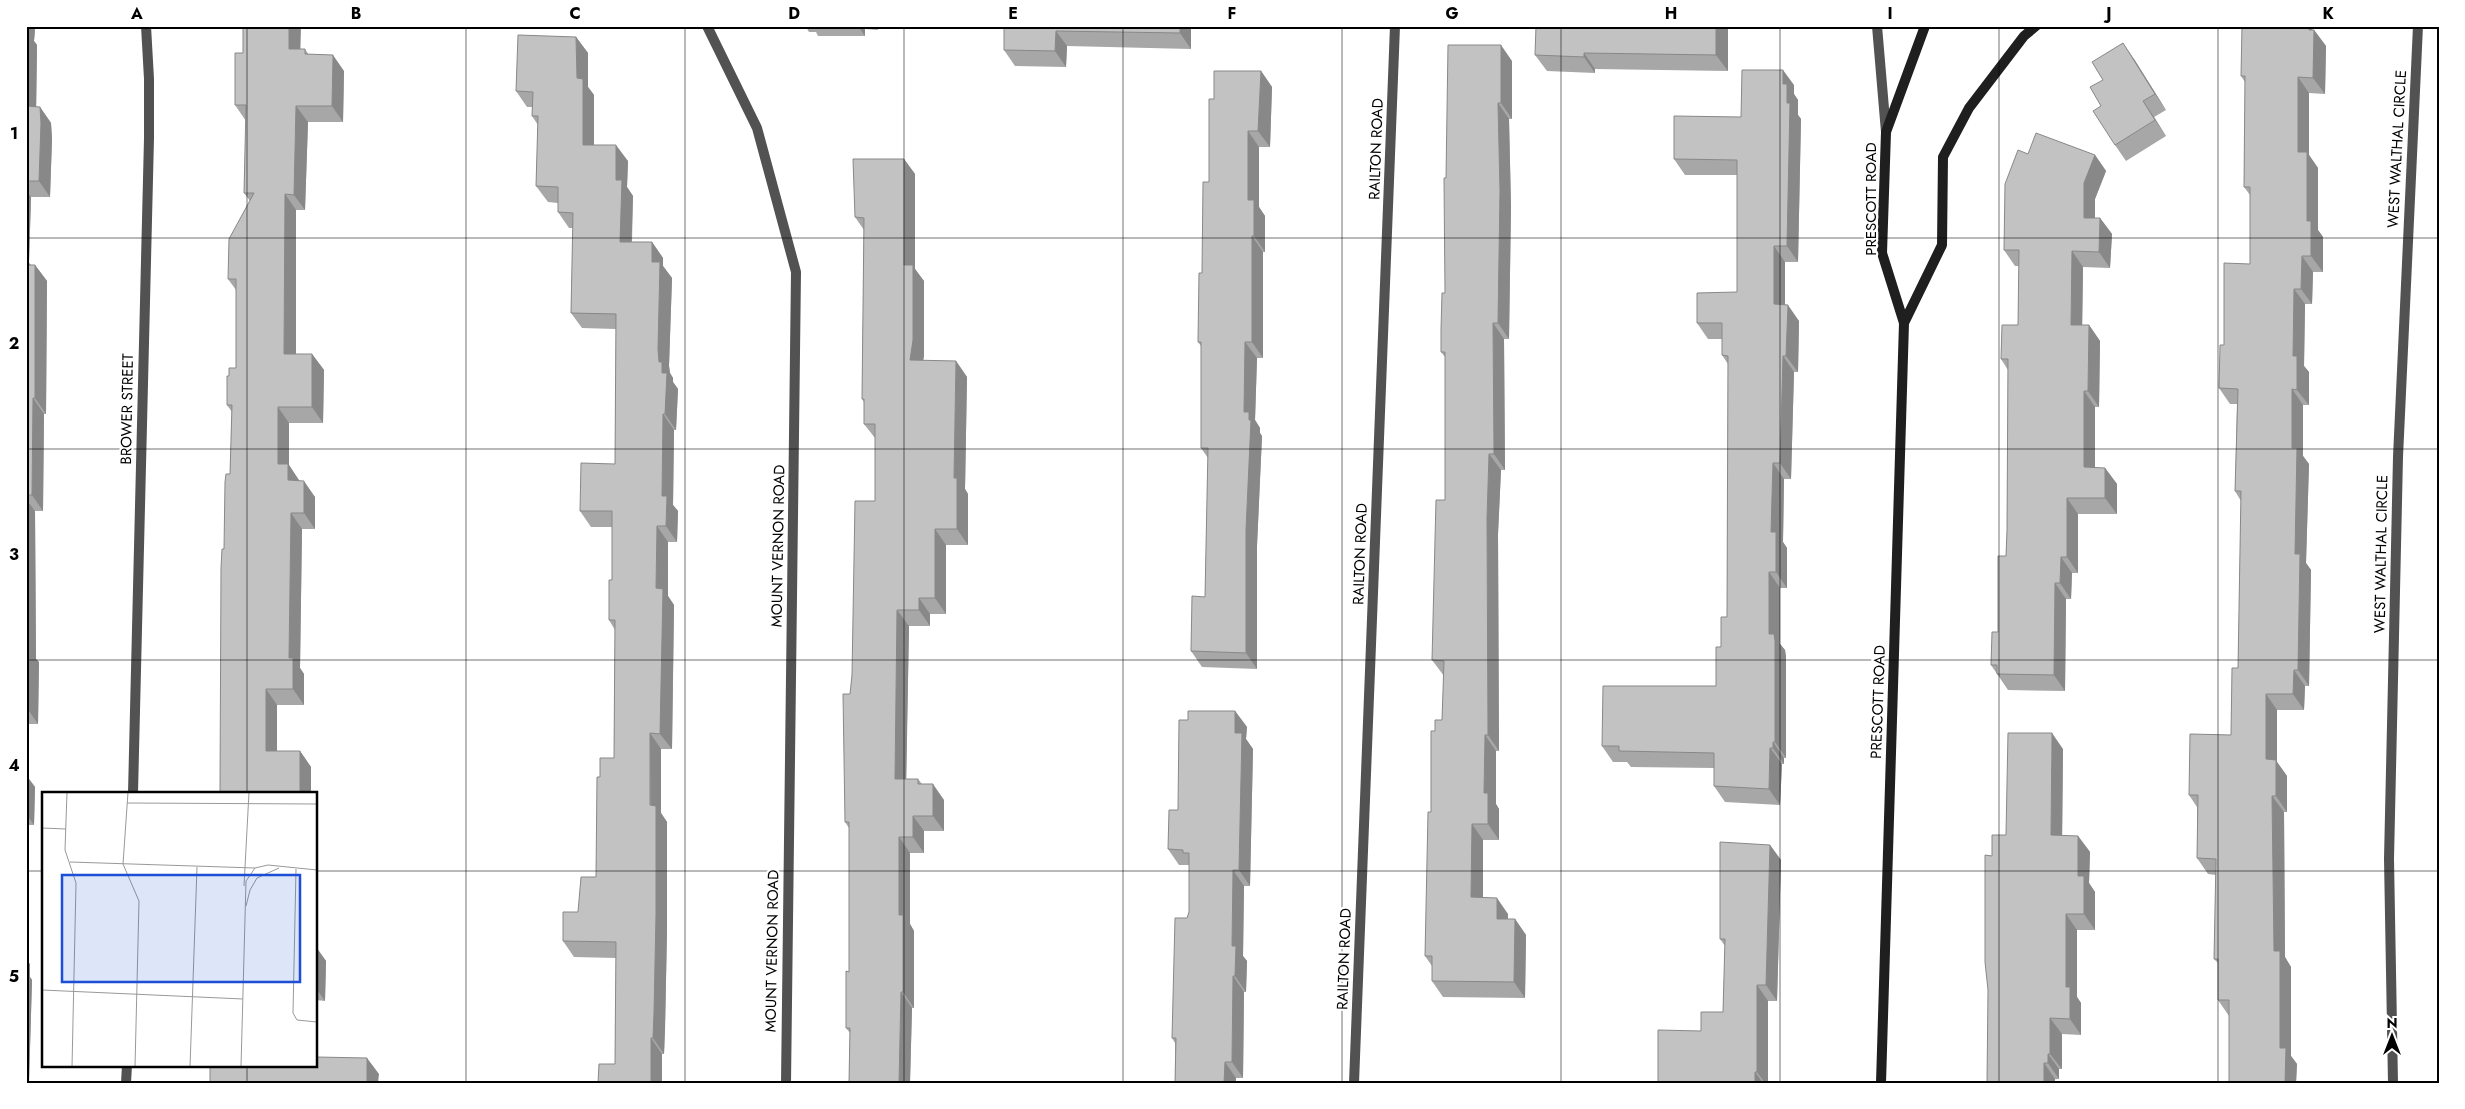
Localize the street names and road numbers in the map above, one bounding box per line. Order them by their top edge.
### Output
street label: WEST WALTHAL CIRCLE [2382,69,2412,229]
street label: RAILTON ROAD [1363,98,1389,200]
street label: PRESCOTT ROAD [1860,142,1882,256]
street label: BROWER STREET [115,353,139,465]
street label: MOUNT VERNON ROAD [766,465,790,627]
street label: WEST WALTHAL CIRCLE [2369,475,2393,633]
street label: RAILTON ROAD [1347,503,1373,605]
street label: PRESCOTT ROAD [1865,645,1891,759]
street label: MOUNT VERNON ROAD [760,870,784,1032]
street label: RAILTON ROAD [1331,908,1357,1010]

